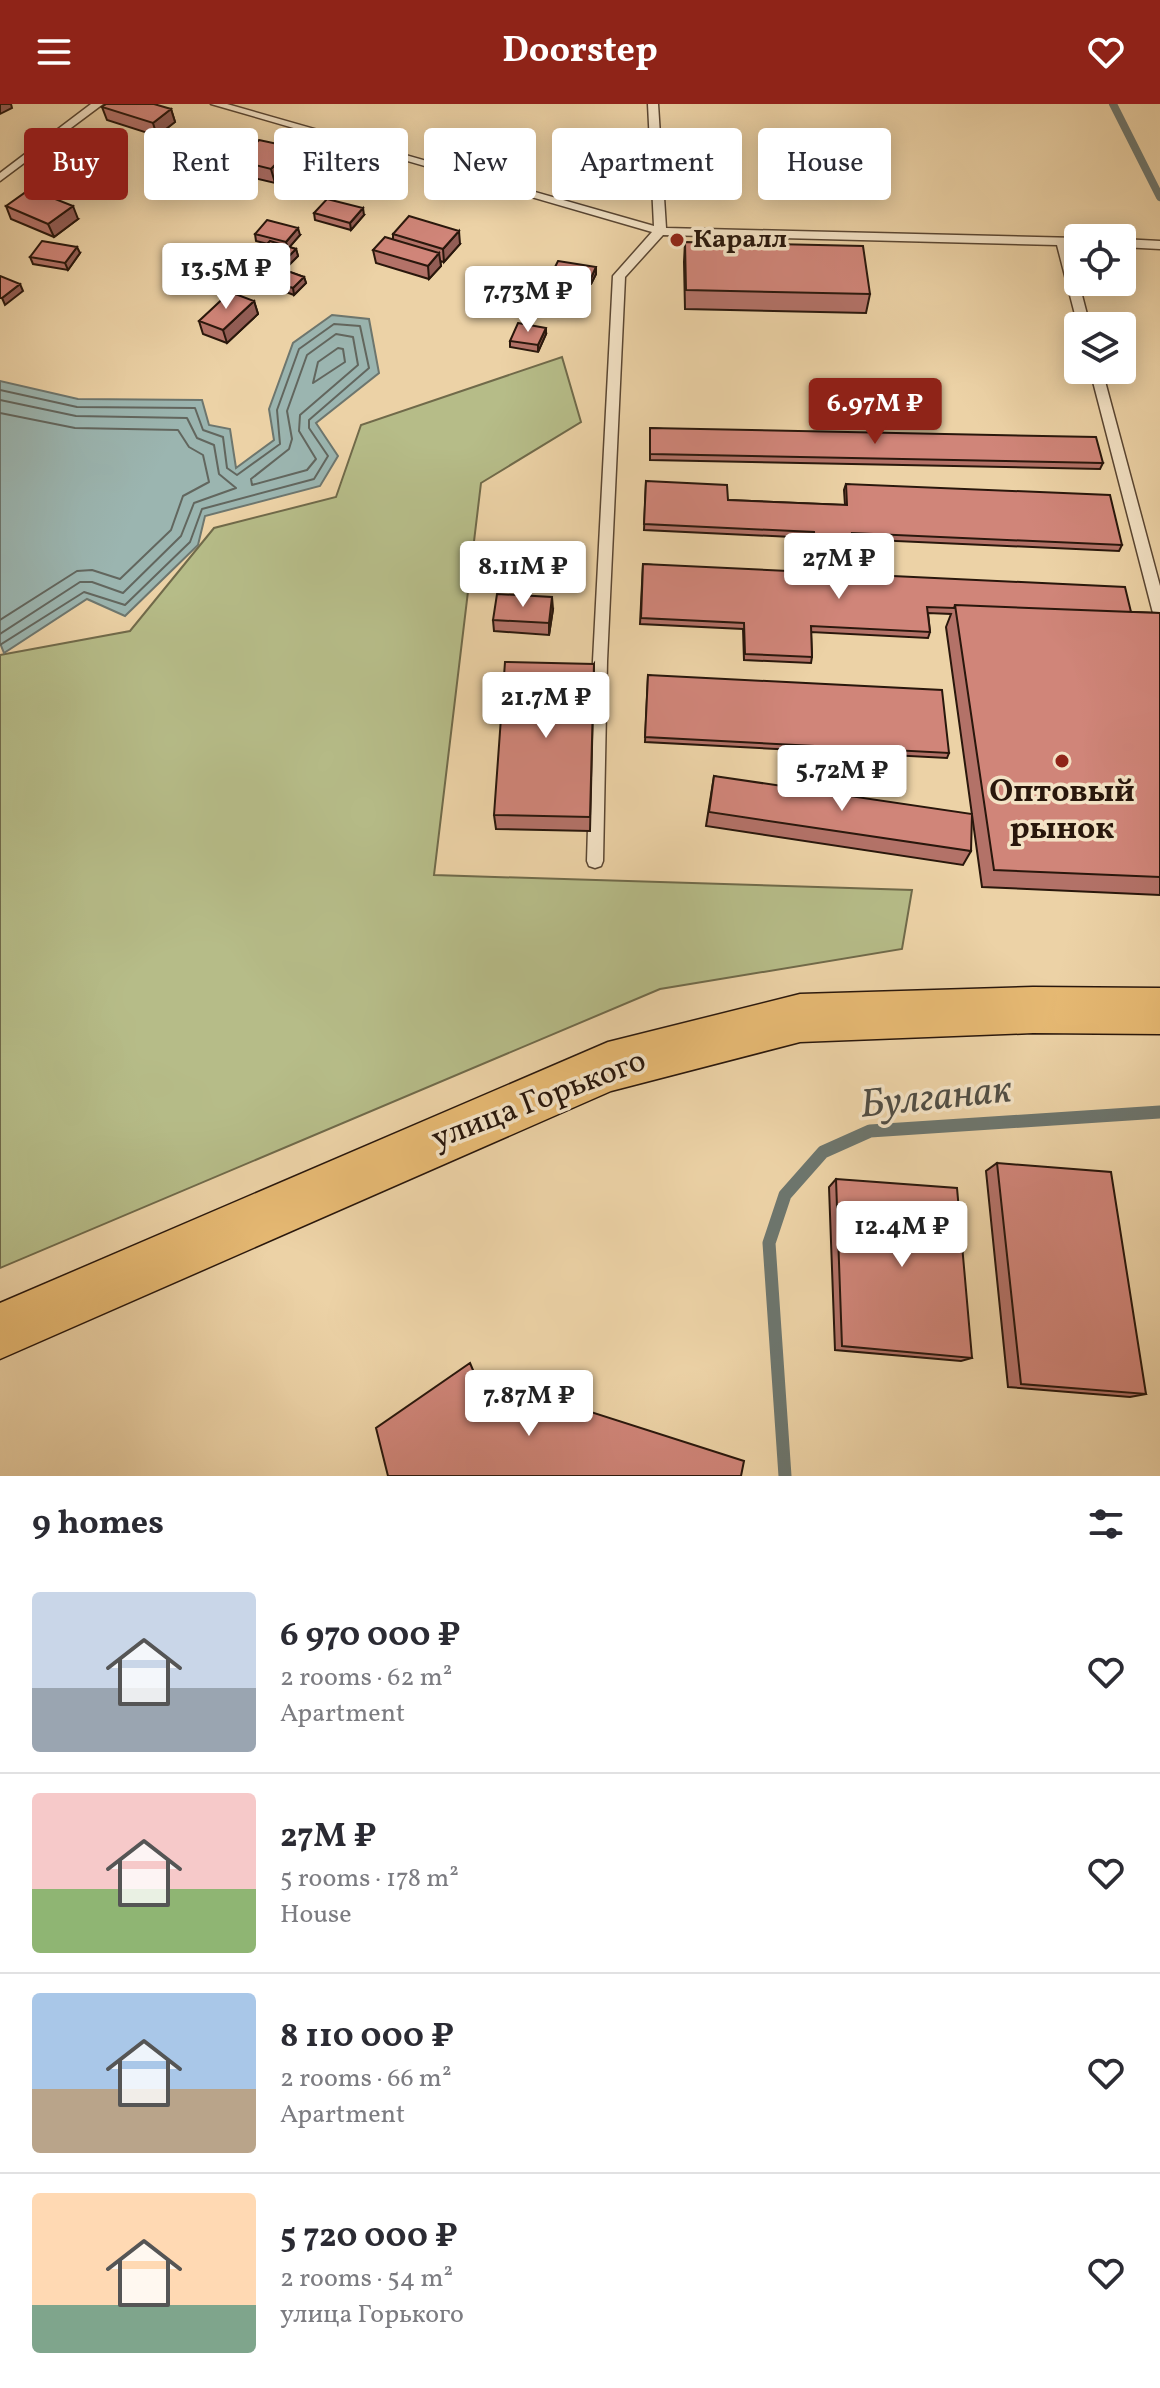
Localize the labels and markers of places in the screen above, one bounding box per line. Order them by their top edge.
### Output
place label: Каралл [693,222,787,258]
marker: Каралл [668,231,686,249]
pin: 13.5M ₽ [152,243,300,311]
pin: 7.73M ₽ [454,266,602,334]
pin: 6.97M ₽ [801,378,949,446]
pin: 27M ₽ [783,533,895,601]
pin: 8.11M ₽ [449,541,597,609]
pin: 21.7M ₽ [472,672,620,740]
pin: 5.72M ₽ [768,745,916,813]
marker: Оптовый рынок [1053,752,1071,770]
place label: Оптовый рынок [989,771,1135,852]
pin: 12.4M ₽ [828,1201,976,1269]
pin: 7.87M ₽ [455,1370,603,1438]

